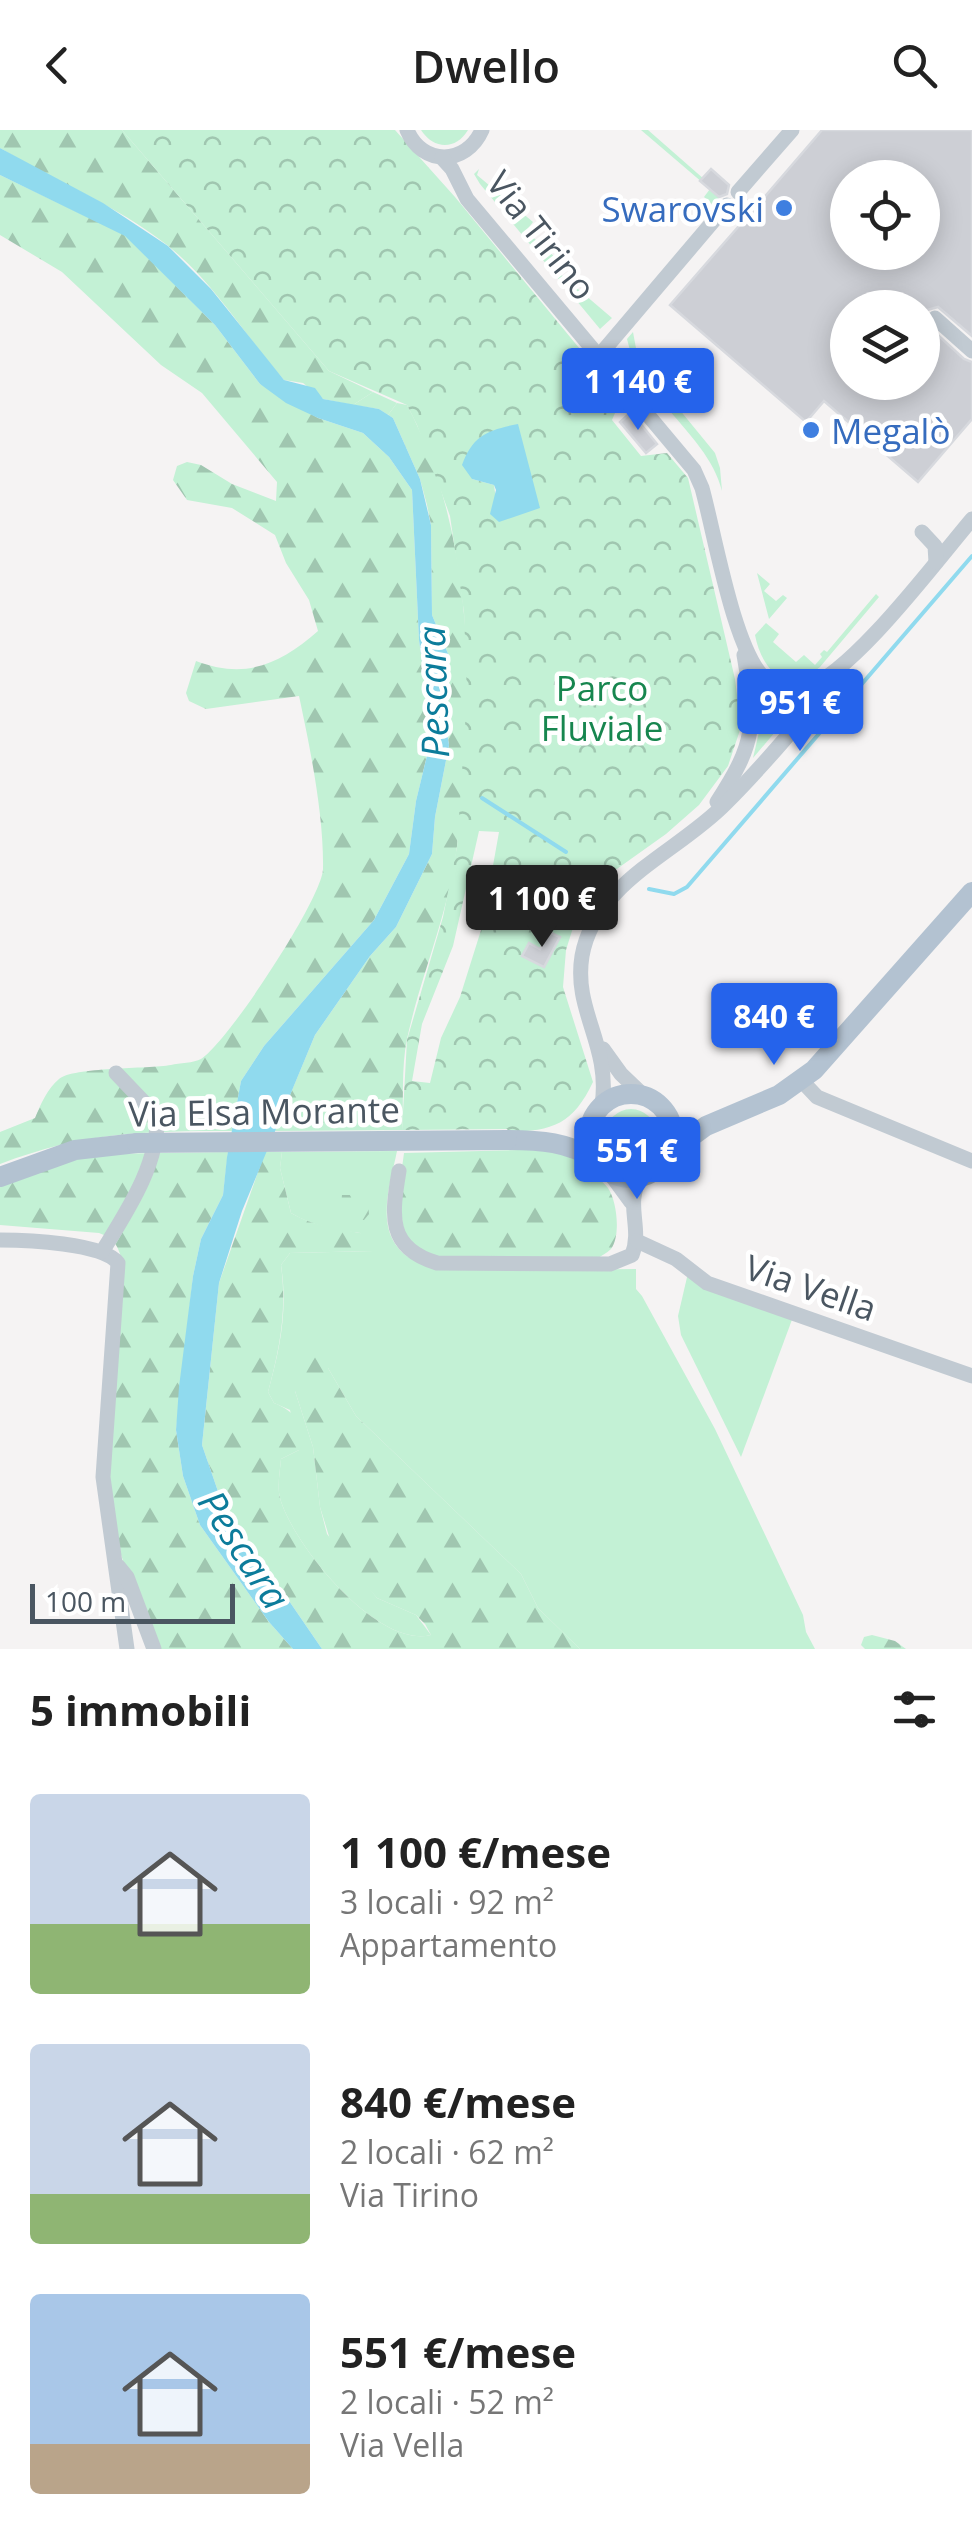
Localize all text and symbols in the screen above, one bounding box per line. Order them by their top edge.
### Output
text: Dwello [412,35,560,96]
icon: back [30,38,85,93]
icon: search [887,38,942,93]
map controls [830,160,940,400]
button: locate [830,160,940,270]
street label: Via Tirino [477,161,607,309]
place label: Swarovski [601,185,764,232]
marker: Swarovski [773,197,795,219]
button: layers [830,290,940,400]
pin: 1 140 € [546,348,730,433]
text: 1 140 € [584,359,692,402]
place label: Megalò [831,407,950,454]
marker: Megalò [800,419,822,441]
water label: Pescara [404,625,460,759]
park label: Parco Fluviale [541,664,663,751]
pin: 951 € [730,669,870,754]
text: 951 € [759,680,841,723]
pin: 1 100 € [450,865,634,950]
text: 1 100 € [488,876,596,919]
pin: 840 € [704,983,844,1068]
text: 840 € [733,994,815,1037]
street label: Via Elsa Morante [128,1085,400,1137]
pin: 551 € [567,1117,707,1202]
text: 551 € [596,1128,678,1171]
street label: Via Vella [739,1243,883,1331]
water label: Pescara [187,1479,303,1619]
scale bar [30,1579,235,1624]
text: 100 m [45,1582,126,1620]
text: 5 immobili [30,1681,251,1738]
icon: filters [887,1682,942,1737]
text: 1 100 €/mese [340,1823,611,1880]
icon: home [110,1834,230,1954]
text: 3 locali · 92 m² [340,1880,554,1923]
text: Appartamento [340,1923,557,1966]
text: 840 €/mese [340,2073,576,2130]
icon: home [110,2084,230,2204]
text: 2 locali · 62 m² [340,2130,554,2173]
text: Via Tirino [340,2173,479,2216]
text: 551 €/mese [340,2323,576,2380]
icon: home [110,2334,230,2454]
text: 2 locali · 52 m² [340,2380,554,2423]
text: Via Vella [340,2423,464,2466]

